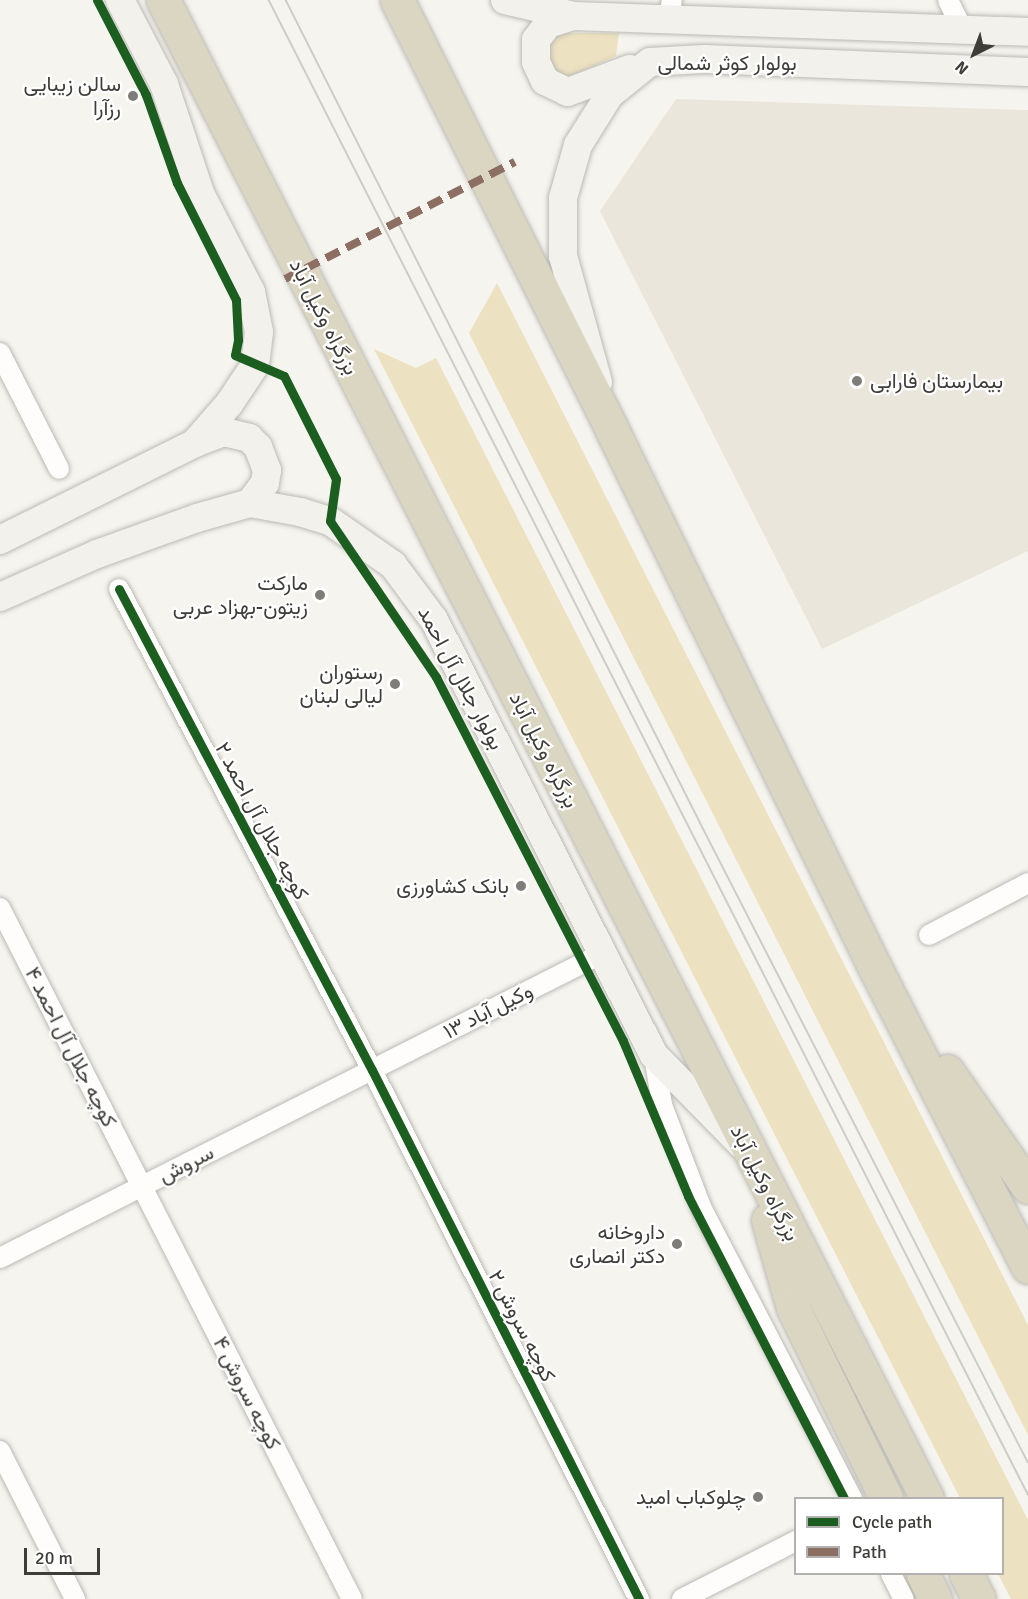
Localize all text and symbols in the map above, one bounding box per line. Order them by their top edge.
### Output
north arrow [944,24,1004,84]
street label: بولوار کوثر شمالی [657,50,797,76]
text: N [951,56,973,79]
place label: سالن زیبایی رزآرا [24,71,121,121]
marker: سالن زیبایی رزآرا [126,89,140,103]
street label: بزرگراه وکیل آباد [284,255,364,379]
place label: بیمارستان فارابی [870,368,1003,394]
marker: بیمارستان فارابی [848,372,866,390]
place label: مارکت زیتون-بهزاد عربی [173,570,308,620]
marker: مارکت زیتون-بهزاد عربی [313,588,327,602]
street label: بولوار جلال آل احمد [413,602,509,754]
place label: رستوران لیالی لبنان [299,659,383,709]
marker: رستوران لیالی لبنان [388,677,402,691]
street label: بزرگراه وکیل آباد [504,688,584,812]
street label: کوچه جلال آل احمد ۲ [210,738,314,904]
place label: بانک کشاورزی [396,873,509,899]
marker: بانک کشاورزی [514,879,528,893]
street label: کوچه جلال آل احمد ۴ [20,963,122,1131]
street label: ۱۳ وکیل آباد [439,978,537,1044]
street label: بزرگراه وکیل آباد [725,1121,805,1245]
street label: سروش [154,1139,218,1189]
place label: داروخانه دکتر انصاری [569,1219,665,1269]
marker: داروخانه دکتر انصاری [670,1237,684,1251]
street label: کوچه سروش ۲ [483,1266,561,1386]
street label: کوچه سروش ۴ [208,1332,286,1454]
place label: چلوکباب امید [636,1484,746,1510]
marker: چلوکباب امید [751,1490,765,1504]
legend [794,1497,1004,1575]
text: Cycle path [852,1511,932,1533]
scale bar [27,1536,104,1574]
text: Path [852,1541,887,1563]
text: 20 m [35,1547,73,1569]

